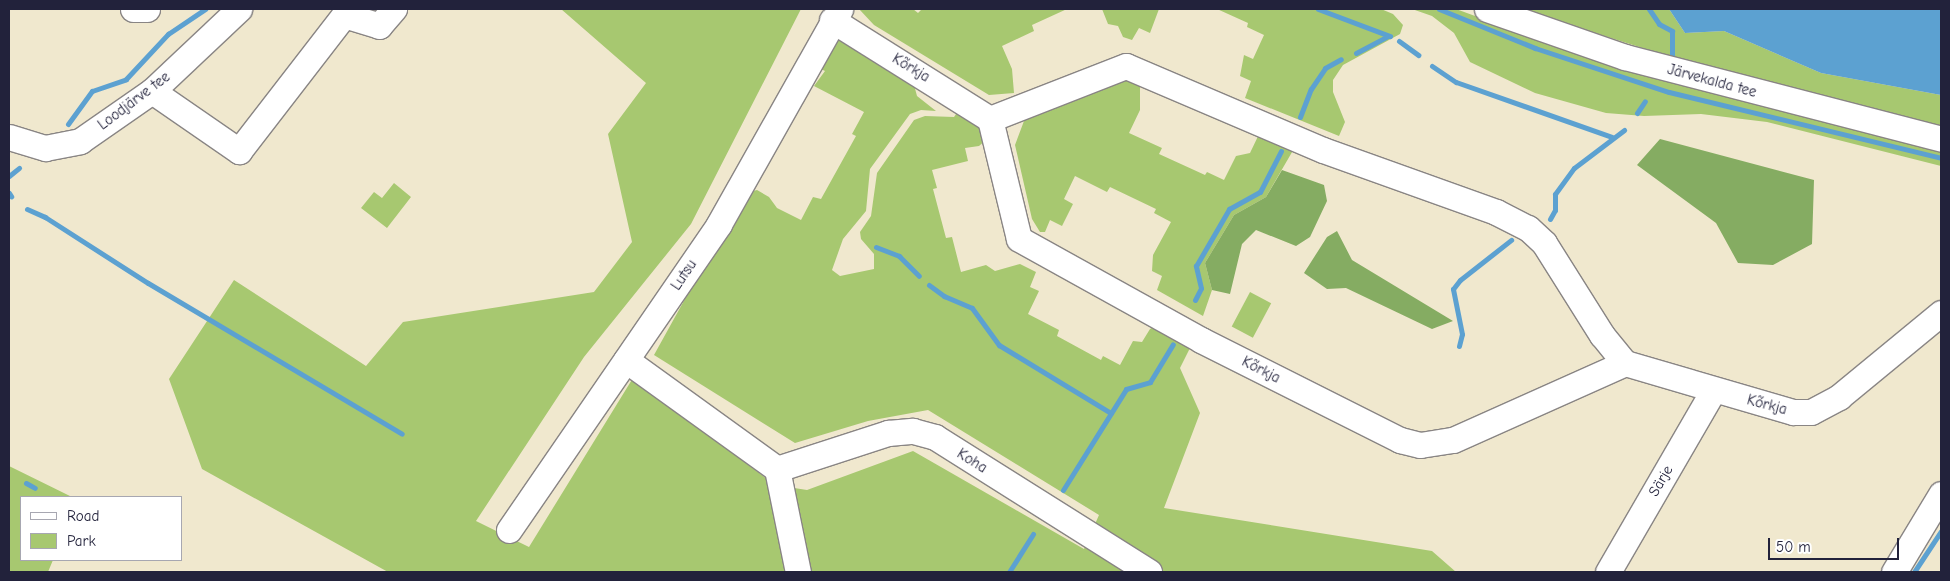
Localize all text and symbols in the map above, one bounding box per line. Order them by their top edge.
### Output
street label: Kõrkja [889,50,933,86]
street label: Järvekalda tee [1665,60,1759,102]
street label: Loodjärve tee [94,68,174,134]
street label: Lutsu [667,256,701,294]
street label: Kõrkja [1239,353,1283,387]
street label: Kõrkja [1745,391,1789,419]
street label: Koha [954,445,990,477]
street label: Särje [1645,462,1677,500]
legend [20,496,182,561]
text: Road [67,507,99,525]
scale bar [1770,528,1901,560]
text: Park [67,532,96,550]
text: 50 m [1776,538,1811,556]

